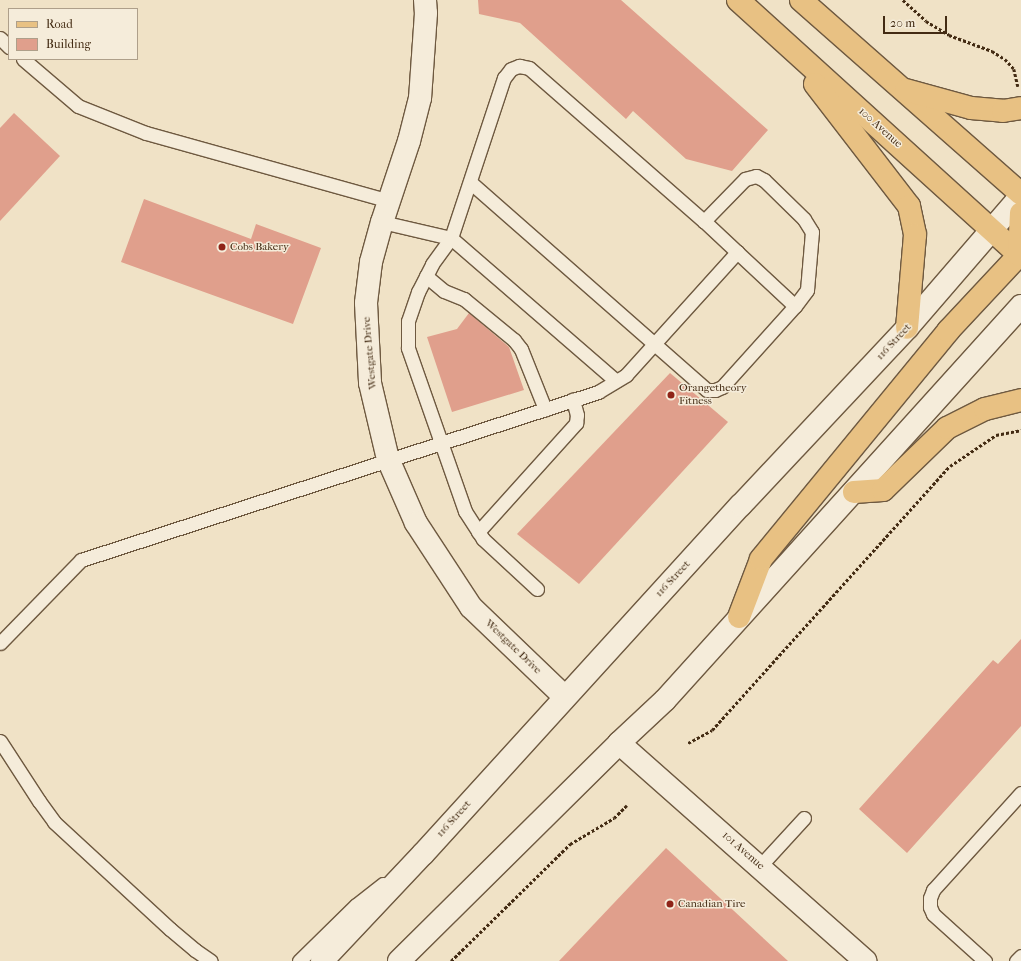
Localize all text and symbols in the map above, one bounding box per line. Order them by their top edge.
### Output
legend [8,8,138,60]
scale bar [885,8,949,34]
text: 20 m [890,16,915,30]
text: Road [46,17,73,31]
text: Building [46,37,91,51]
street label: 100 Avenue [856,105,904,151]
place label: Cobs Bakery [230,240,289,254]
marker: Cobs Bakery [217,242,227,252]
street label: Westgate Drive [360,316,380,390]
street label: 116 Street [874,321,914,363]
place label: Orangetheory Fitness [679,382,747,408]
marker: Orangetheory Fitness [666,390,676,400]
street label: 116 Street [653,558,693,600]
street label: Westgate Drive [482,617,544,677]
street label: 116 Street [434,798,474,840]
street label: 101 Avenue [719,829,767,873]
place label: Canadian Tire [678,897,746,911]
marker: Canadian Tire [665,899,675,909]

